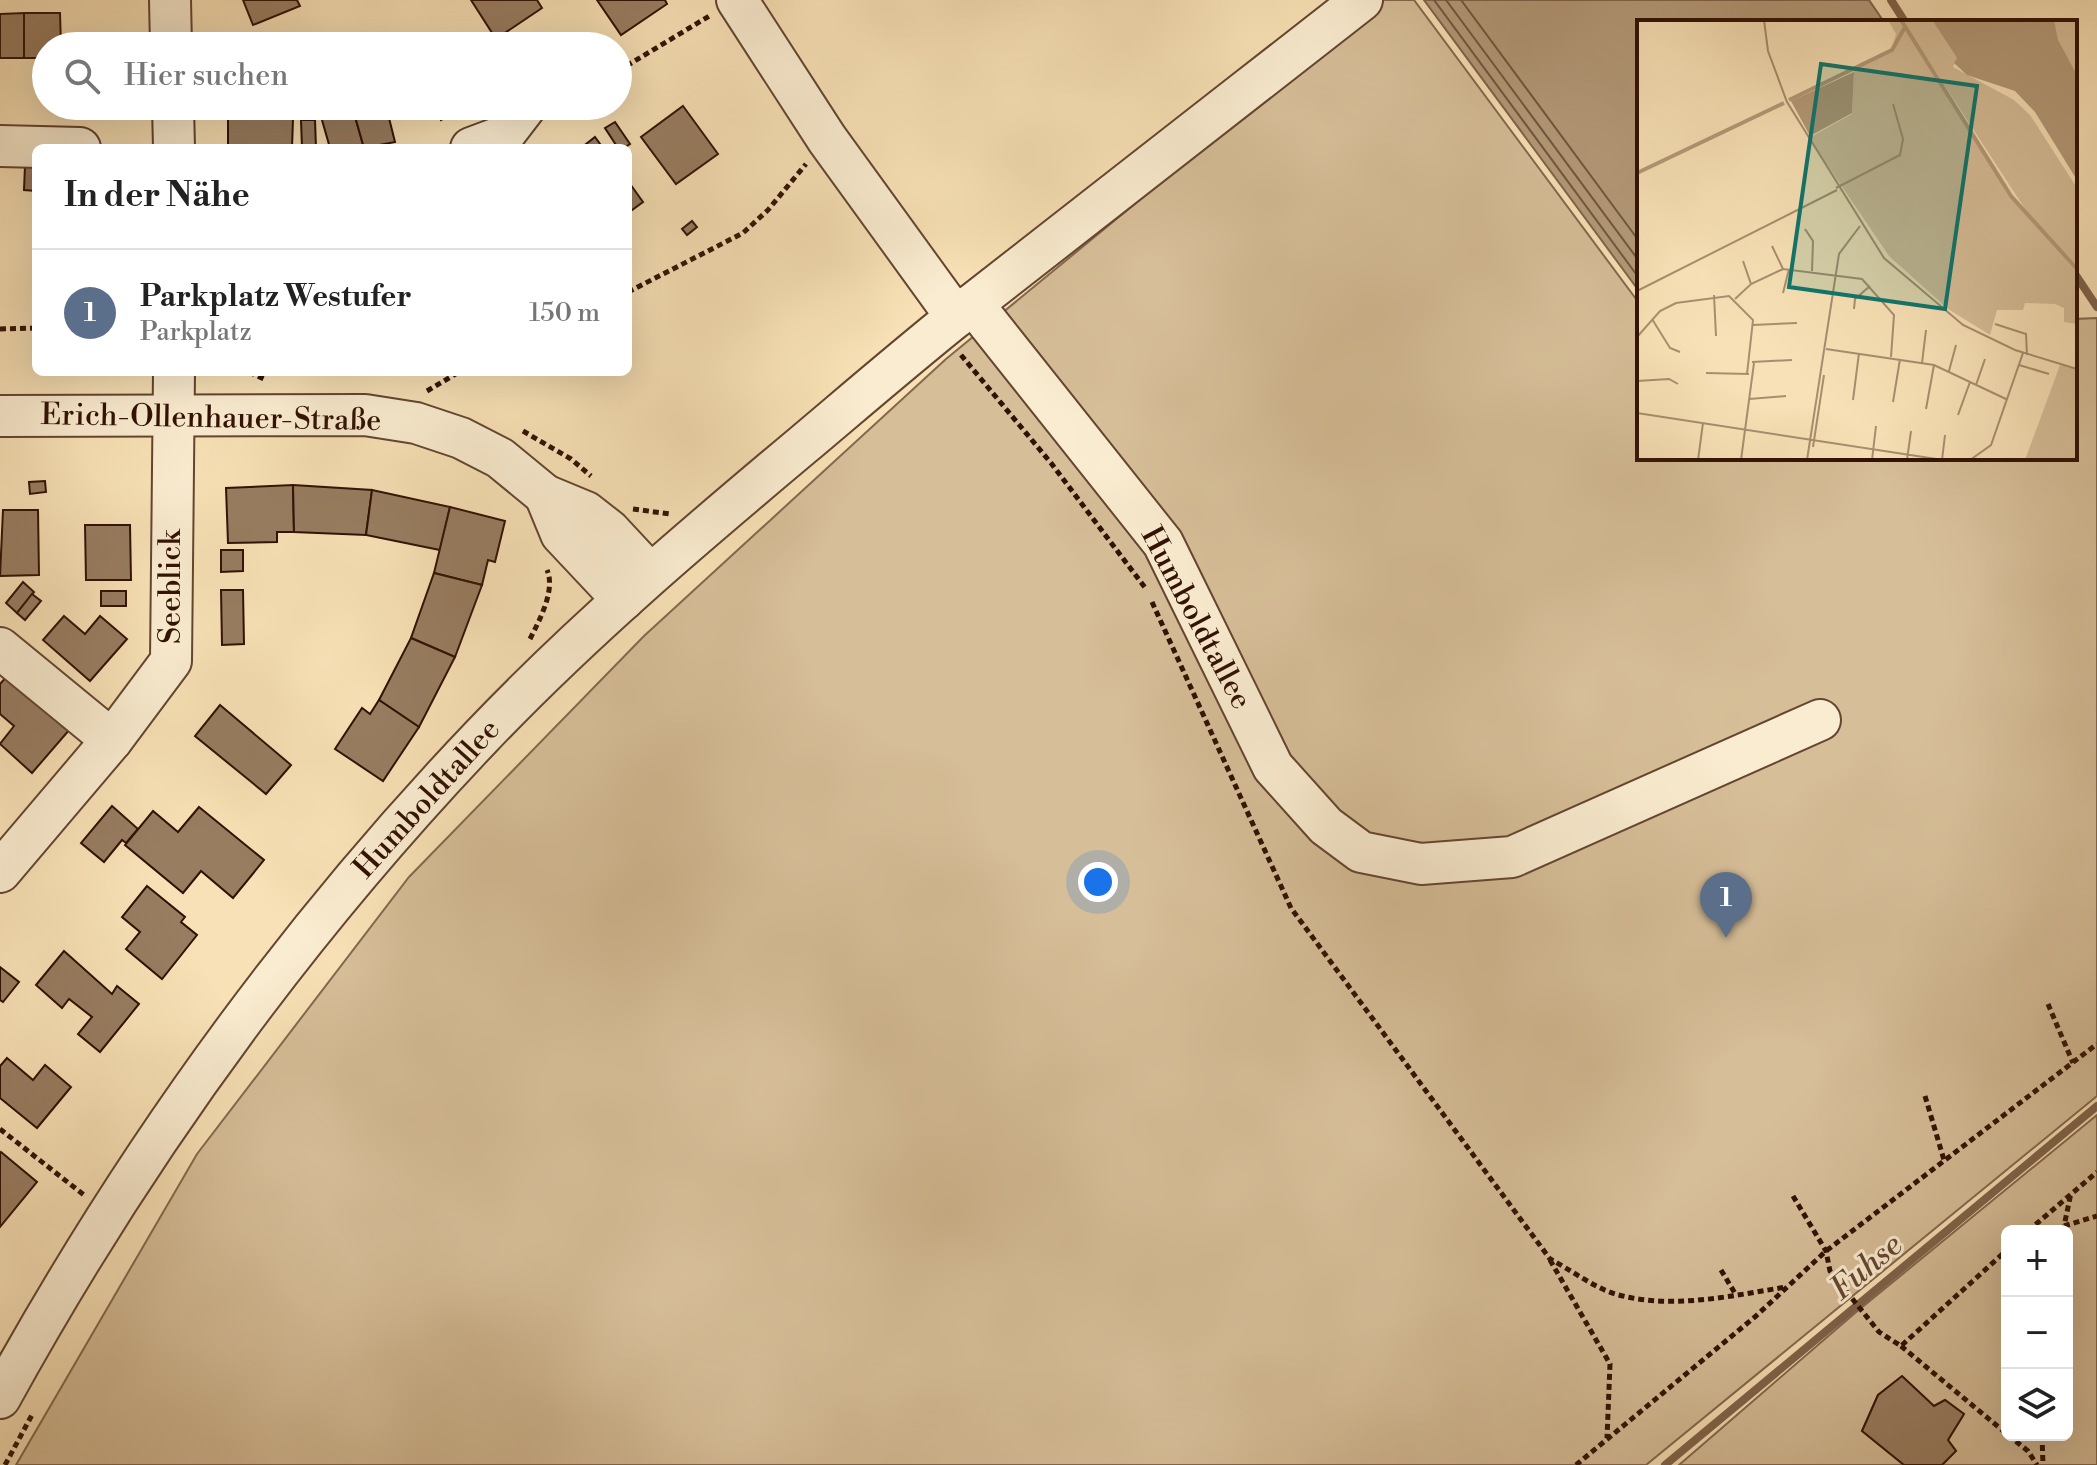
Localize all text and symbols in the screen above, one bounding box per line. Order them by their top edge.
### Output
inset map [1637,20,2077,460]
search box [32,32,632,120]
icon: search [60,54,104,98]
text: Hier suchen [124,57,288,95]
text: In der Nähe [64,175,250,217]
text: Parkplatz Westufer [140,278,412,316]
text: 1 [84,297,96,329]
text: 150 m [529,297,600,329]
text: Parkplatz [140,316,252,348]
street label: Erich-Ollenhauer-Straße [40,396,382,440]
street label: Humboldtallee [1132,520,1260,716]
street label: Seeblick [152,529,190,644]
street label: Humboldtallee [345,711,509,887]
your location [1078,862,1118,902]
pin: 1 [1700,872,1752,938]
water label: Fuhse [1822,1225,1910,1309]
map controls [2001,1225,2073,1441]
button: + [2001,1225,2073,1297]
button: − [2001,1297,2073,1369]
button: layers [2001,1369,2073,1441]

